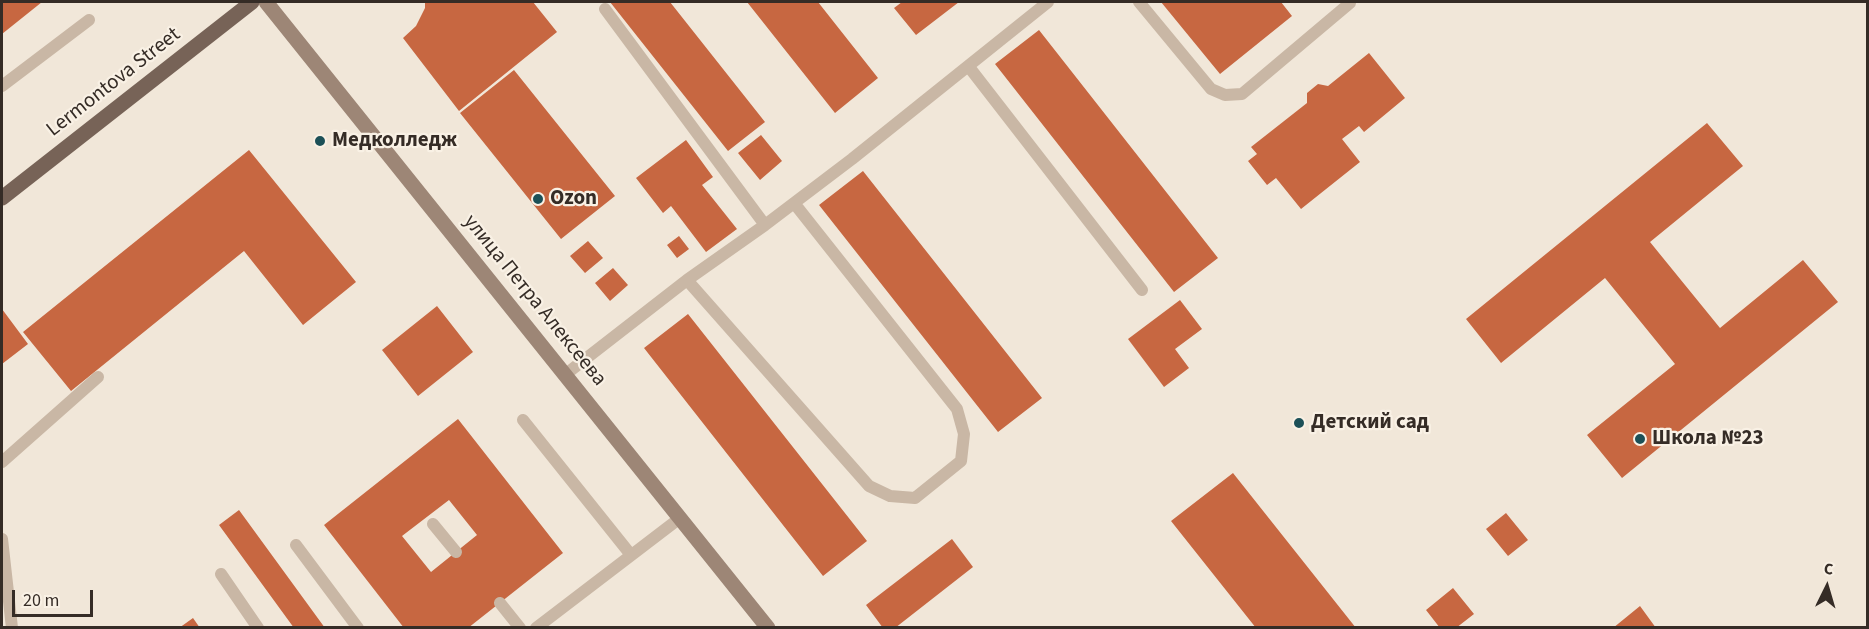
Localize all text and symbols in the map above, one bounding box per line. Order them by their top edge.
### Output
street label: Lermontova Street [42,23,186,143]
place label: Медколледж [332,128,457,154]
marker: Медколледж [313,134,327,148]
place label: Ozon [550,186,597,212]
marker: Ozon [531,192,545,206]
street label: улица Петра Алексеева [457,210,611,392]
place label: Детский сад [1311,410,1429,436]
marker: Детский сад [1292,416,1306,430]
place label: Школа №23 [1652,426,1764,452]
marker: Школа №23 [1633,432,1647,446]
north arrow [1797,557,1857,617]
text: С [1823,558,1834,580]
scale bar [15,578,96,616]
text: 20 m [23,588,59,613]

